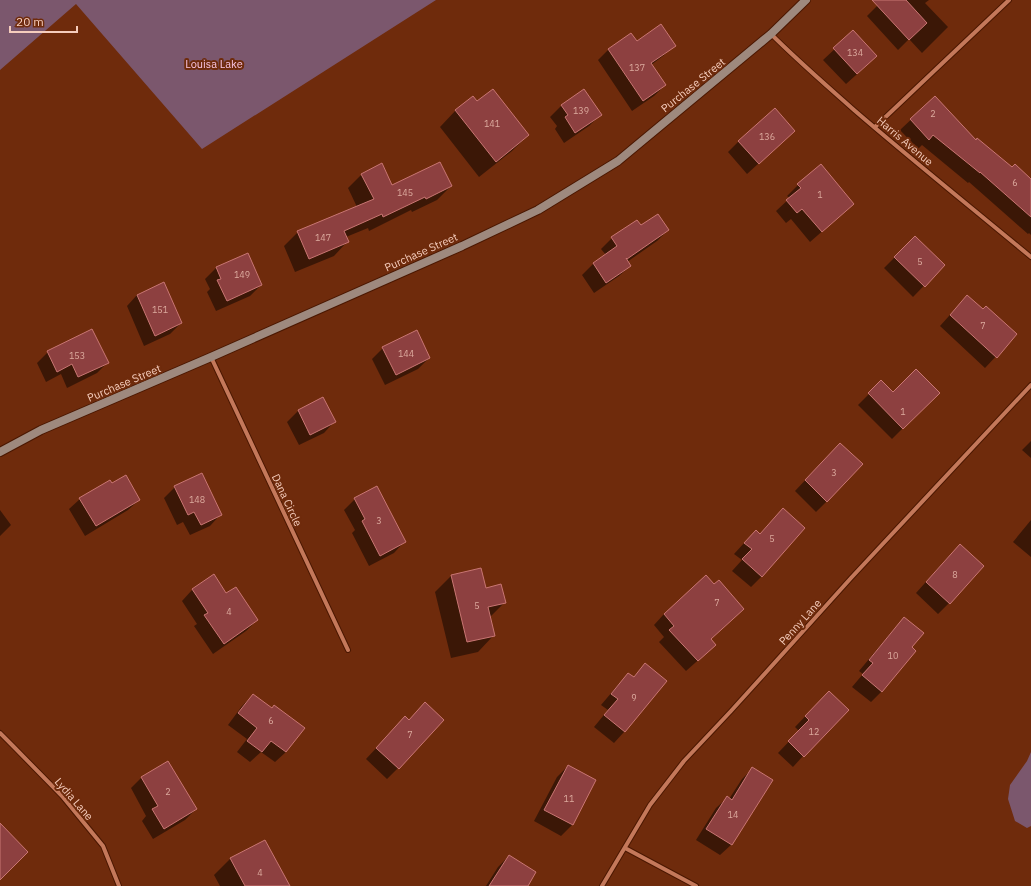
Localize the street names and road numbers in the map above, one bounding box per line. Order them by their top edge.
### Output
street label: Purchase Street [658,55,728,115]
street label: Harris Avenue [874,113,936,169]
street label: Purchase Street [382,230,460,274]
street label: Purchase Street [85,361,163,405]
street label: Dana Circle [269,472,305,528]
street label: Penny Lane [776,596,824,648]
street label: Lydia Lane [52,775,96,823]

